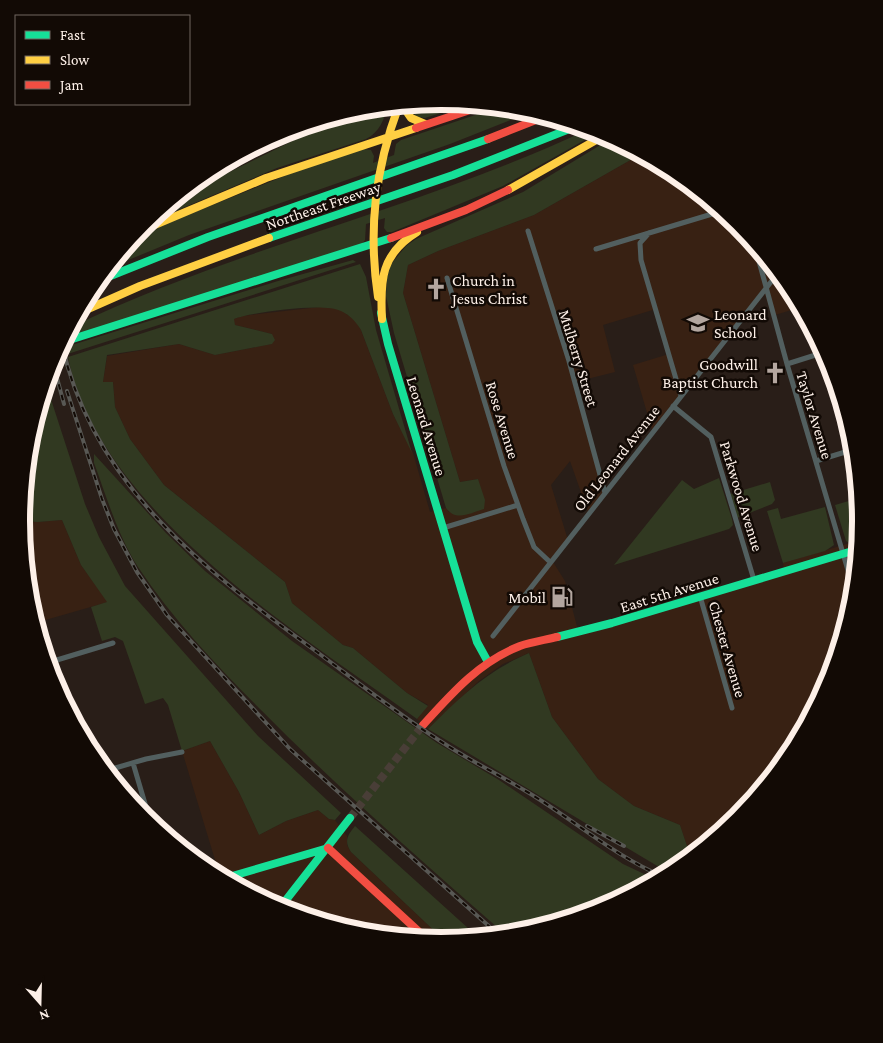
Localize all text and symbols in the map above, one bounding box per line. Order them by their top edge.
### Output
legend [15,15,190,105]
text: Fast [60,27,86,43]
text: Slow [60,52,90,68]
text: Jam [58,77,83,94]
street label: Northeast Freeway [263,178,384,234]
place label: Church in Jesus Christ [450,272,528,308]
church icon: Church in Jesus Christ [423,276,449,302]
place label: Leonard School [714,306,767,341]
street label: Mulberry Street [555,308,602,410]
school or university icon: Leonard School [685,310,711,336]
place label: Goodwill Baptist Church [662,356,758,392]
church icon: Goodwill Baptist Church [762,360,788,386]
street label: Taylor Avenue [792,369,836,461]
street label: Leonard Avenue [403,374,450,478]
street label: Rose Avenue [483,379,522,461]
street label: Old Leonard Avenue [570,402,663,514]
street label: Parkwood Avenue [717,439,766,553]
street label: East 5th Avenue [618,569,720,616]
fuel station icon: Mobil [549,584,575,610]
place label: Mobil [508,589,546,606]
street label: Chester Avenue [706,599,749,699]
north arrow [15,978,65,1028]
text: N [37,1006,52,1025]

